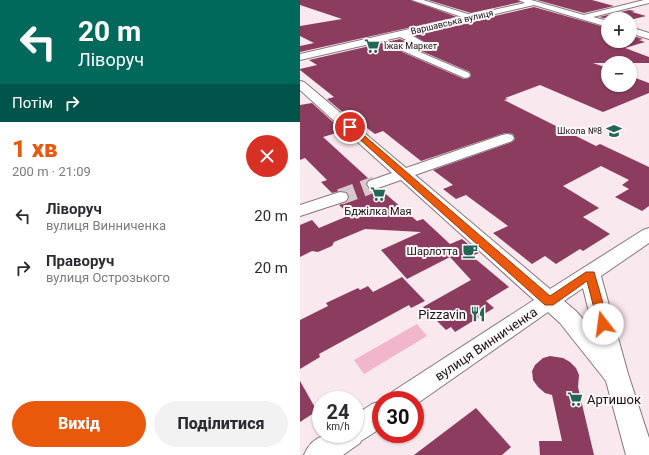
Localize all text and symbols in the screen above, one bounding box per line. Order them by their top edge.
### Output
street label: Варшавська вулиця [410,8,494,36]
map controls [601,12,637,92]
button: + [601,12,637,48]
text: 20 m [78,15,141,48]
icon: left [12,16,64,68]
supermarket icon: Їжак Маркет [363,37,381,55]
place label: Їжак Маркет [383,41,438,51]
text: Ліворуч [78,49,144,70]
button: − [601,56,637,92]
icon: right [61,92,83,114]
text: Потім [12,94,53,112]
pin [333,110,367,144]
icon: arrive [339,116,361,138]
school or university icon: Школа №8 [605,122,623,140]
place label: Школа №8 [557,126,602,136]
text: 1 хв [12,135,58,163]
button: close [246,135,288,177]
text: 200 m · 21:09 [12,164,91,179]
supermarket icon: Бджілка Мая [369,185,387,203]
text: Ліворуч [46,200,102,218]
icon: left [12,205,34,227]
place label: Бджілка Мая [344,205,412,218]
text: 20 m [254,207,288,225]
text: вулиця Винниченка [46,218,166,233]
cafe icon: Шарлотта [461,242,479,260]
place label: Шарлотта [407,245,458,258]
text: Праворуч [46,252,114,270]
icon: right [12,257,34,279]
text: 20 m [254,259,288,277]
text: вулиця Острозького [46,270,170,285]
position arrow [582,303,624,345]
street label: вулиця Винниченка [432,304,540,384]
restaurant icon: Pizzavin [469,305,487,323]
place label: Pizzavin [418,307,466,322]
supermarket icon: Артишок [566,390,584,408]
speed limit sign: 30 [372,391,424,443]
place label: Артишок [587,392,641,407]
text: 24 [327,400,349,424]
button: Вихід [12,401,146,447]
button: Поділитися [154,401,288,447]
text: km/h [326,421,350,432]

